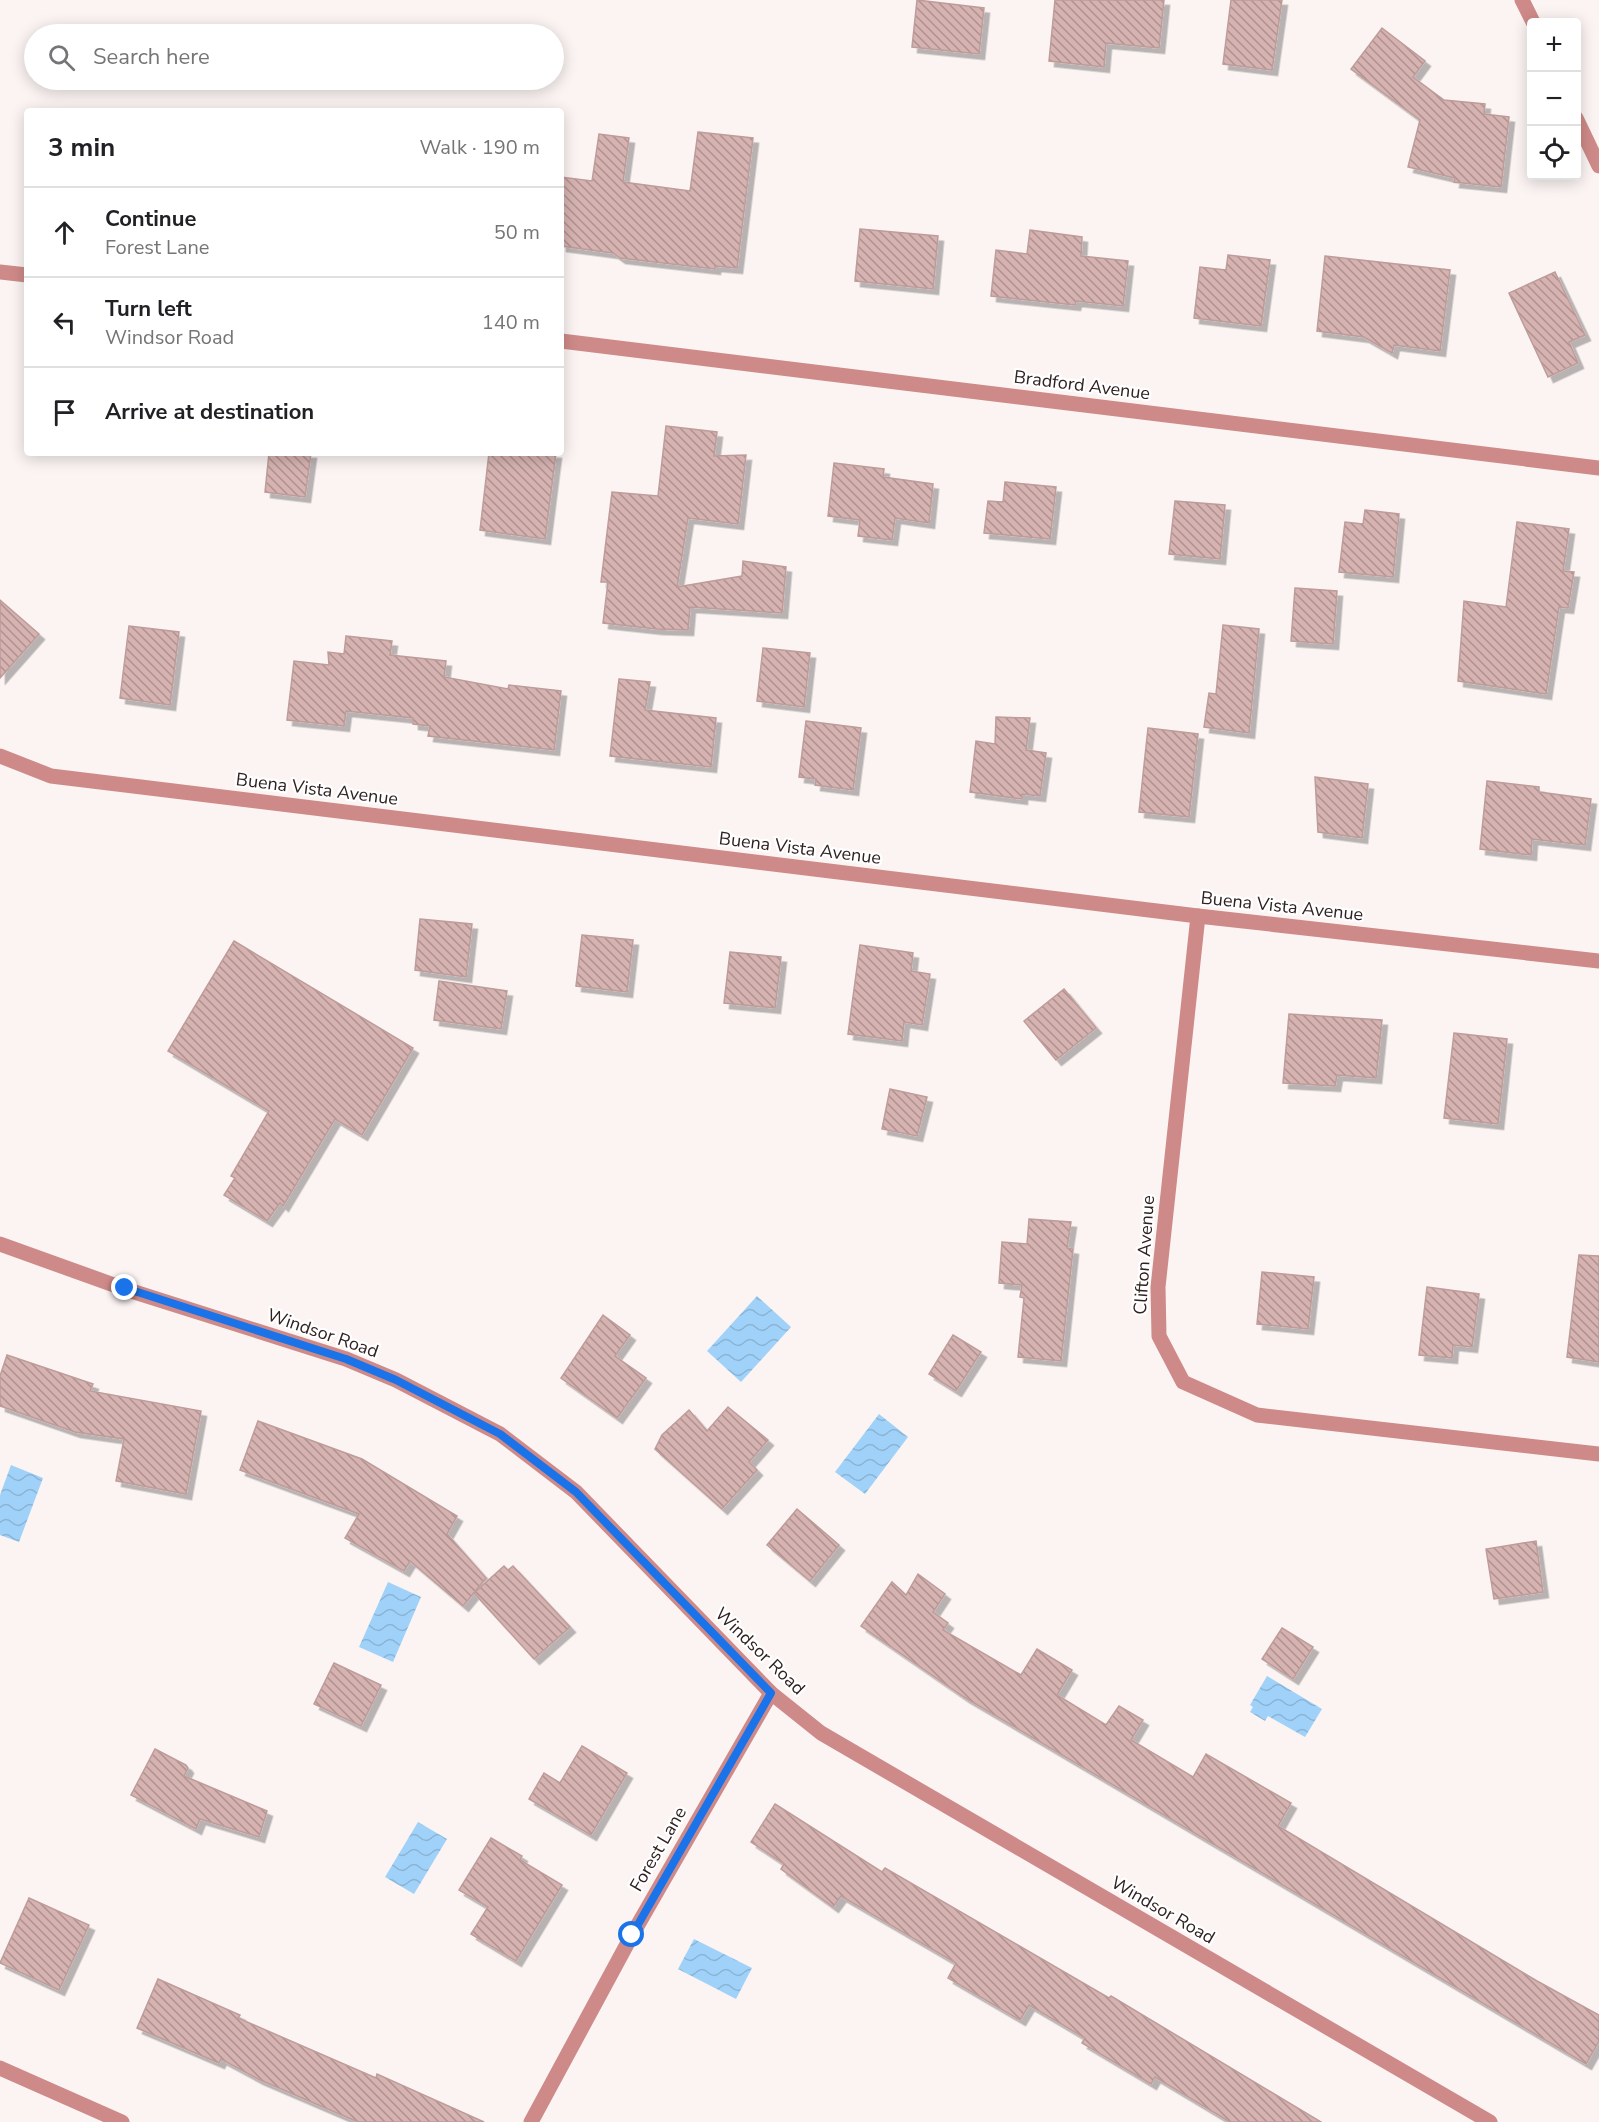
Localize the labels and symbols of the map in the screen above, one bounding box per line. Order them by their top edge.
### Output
street label: Bradford Avenue [1013,365,1151,405]
street label: Buena Vista Avenue [235,767,399,811]
street label: Buena Vista Avenue [718,826,882,870]
street label: Buena Vista Avenue [1200,886,1364,926]
street label: Clifton Avenue [1128,1195,1160,1315]
route end [111,1274,137,1300]
street label: Windsor Road [264,1303,382,1363]
street label: Windsor Road [710,1602,810,1700]
street label: Forest Lane [624,1802,692,1896]
street label: Windsor Road [1107,1871,1219,1949]
route start [618,1921,644,1947]

